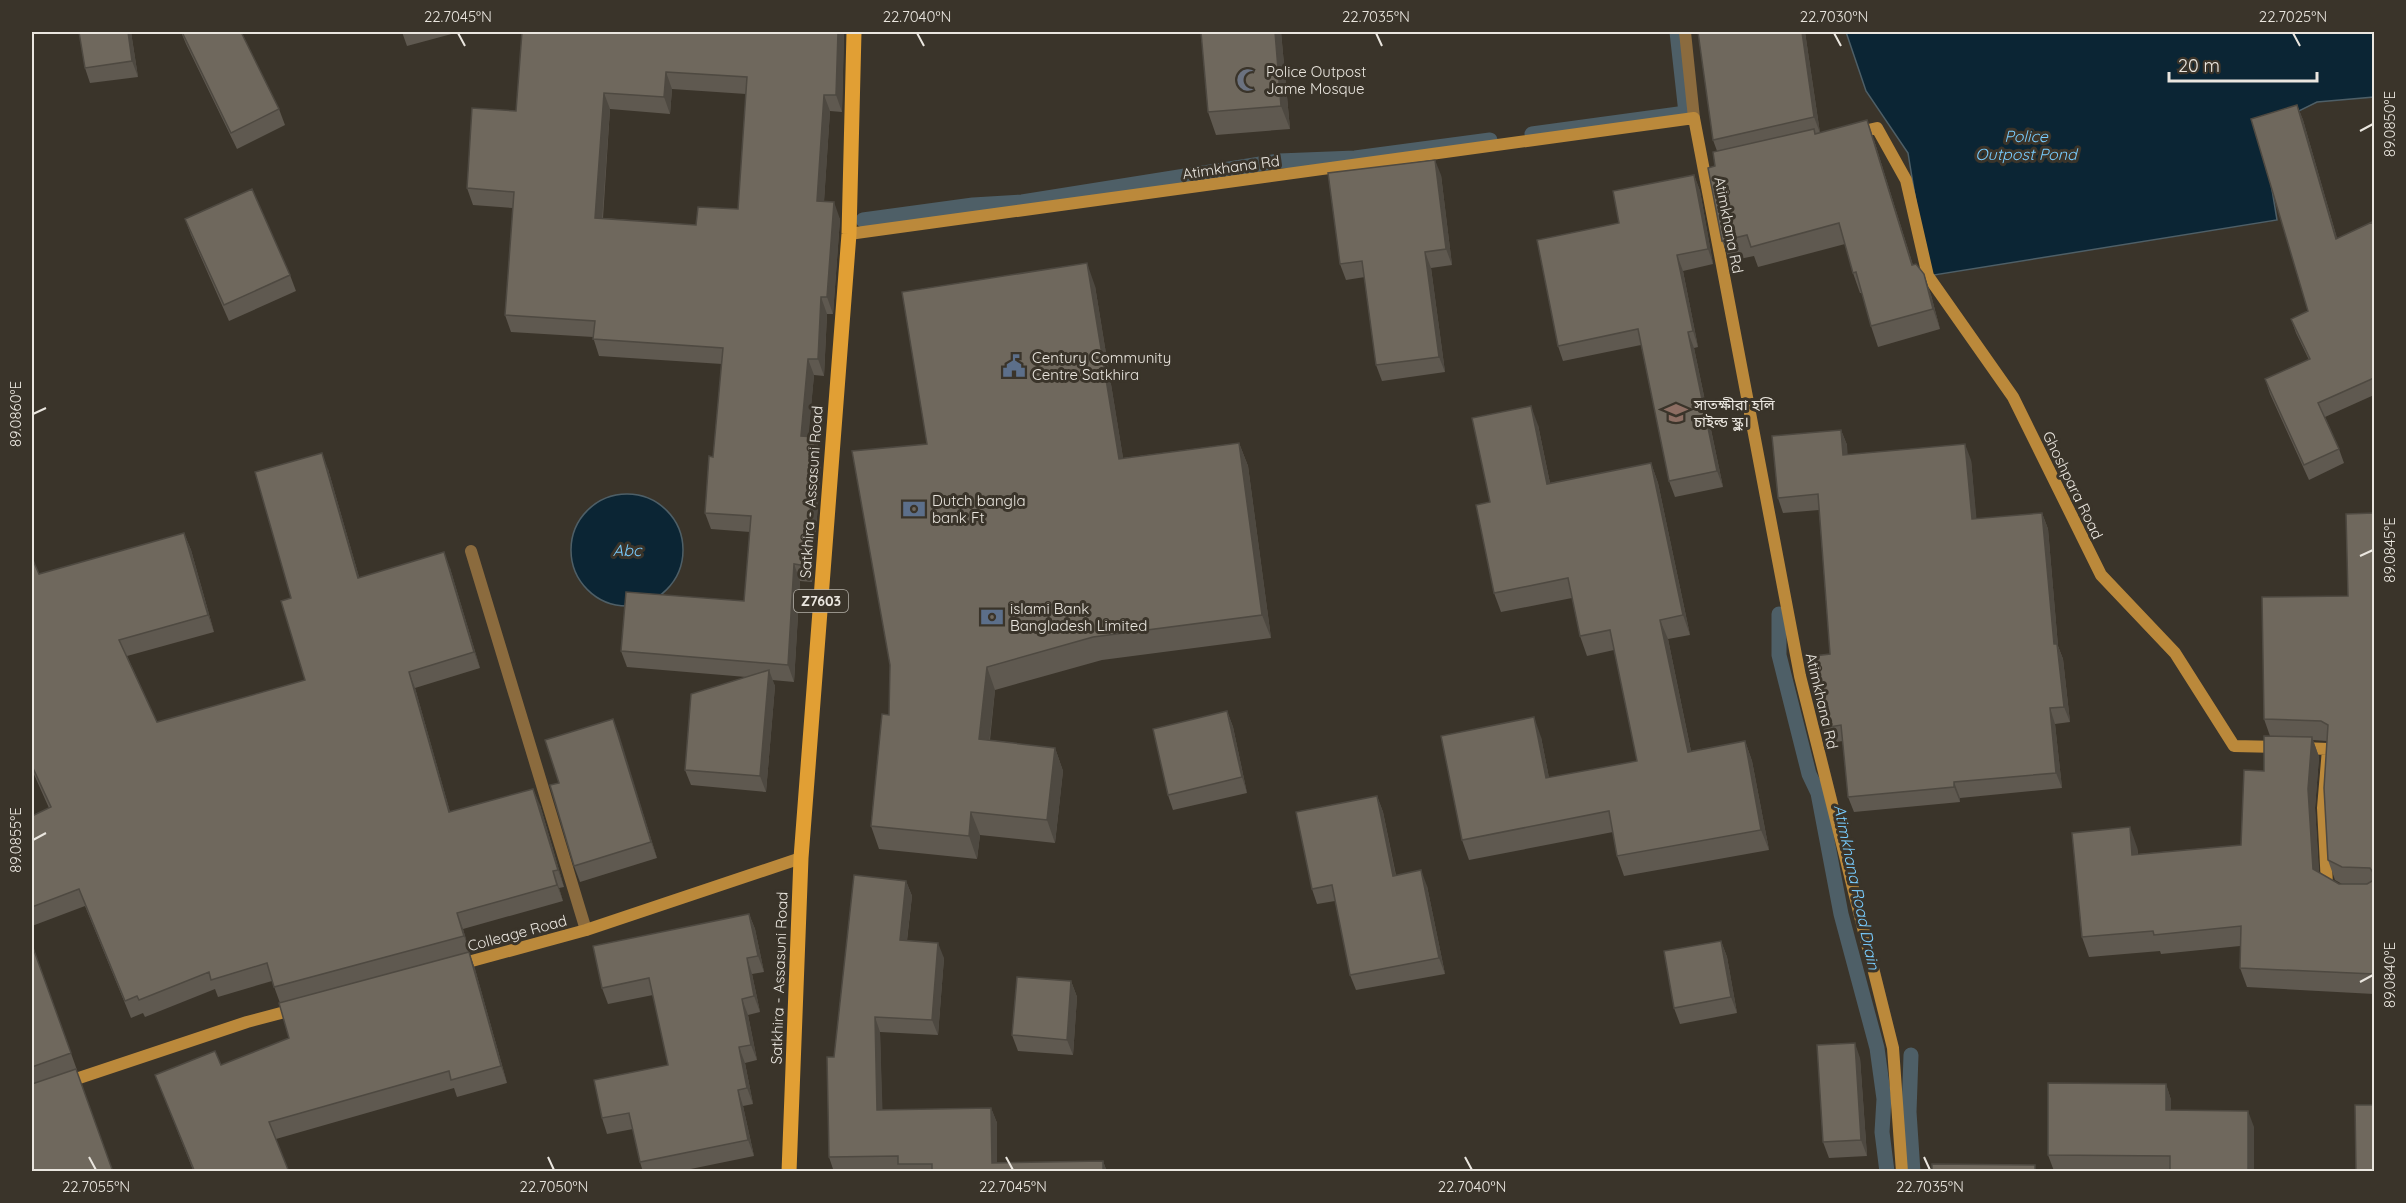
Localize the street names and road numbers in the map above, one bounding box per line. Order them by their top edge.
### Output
street label: Atimkhana Rd [1181,151,1281,183]
street label: Atimkhana Rd [1710,175,1748,275]
street label: Satkhira - Assasuni Road [795,405,827,579]
street label: Ghoshpara Road [2039,428,2107,542]
road number: Z7603 [794,590,848,612]
street label: Atimkhana Rd [1802,651,1842,751]
street label: Satkhira - Assasuni Road [766,891,792,1065]
street label: Colleage Road [465,911,569,955]

